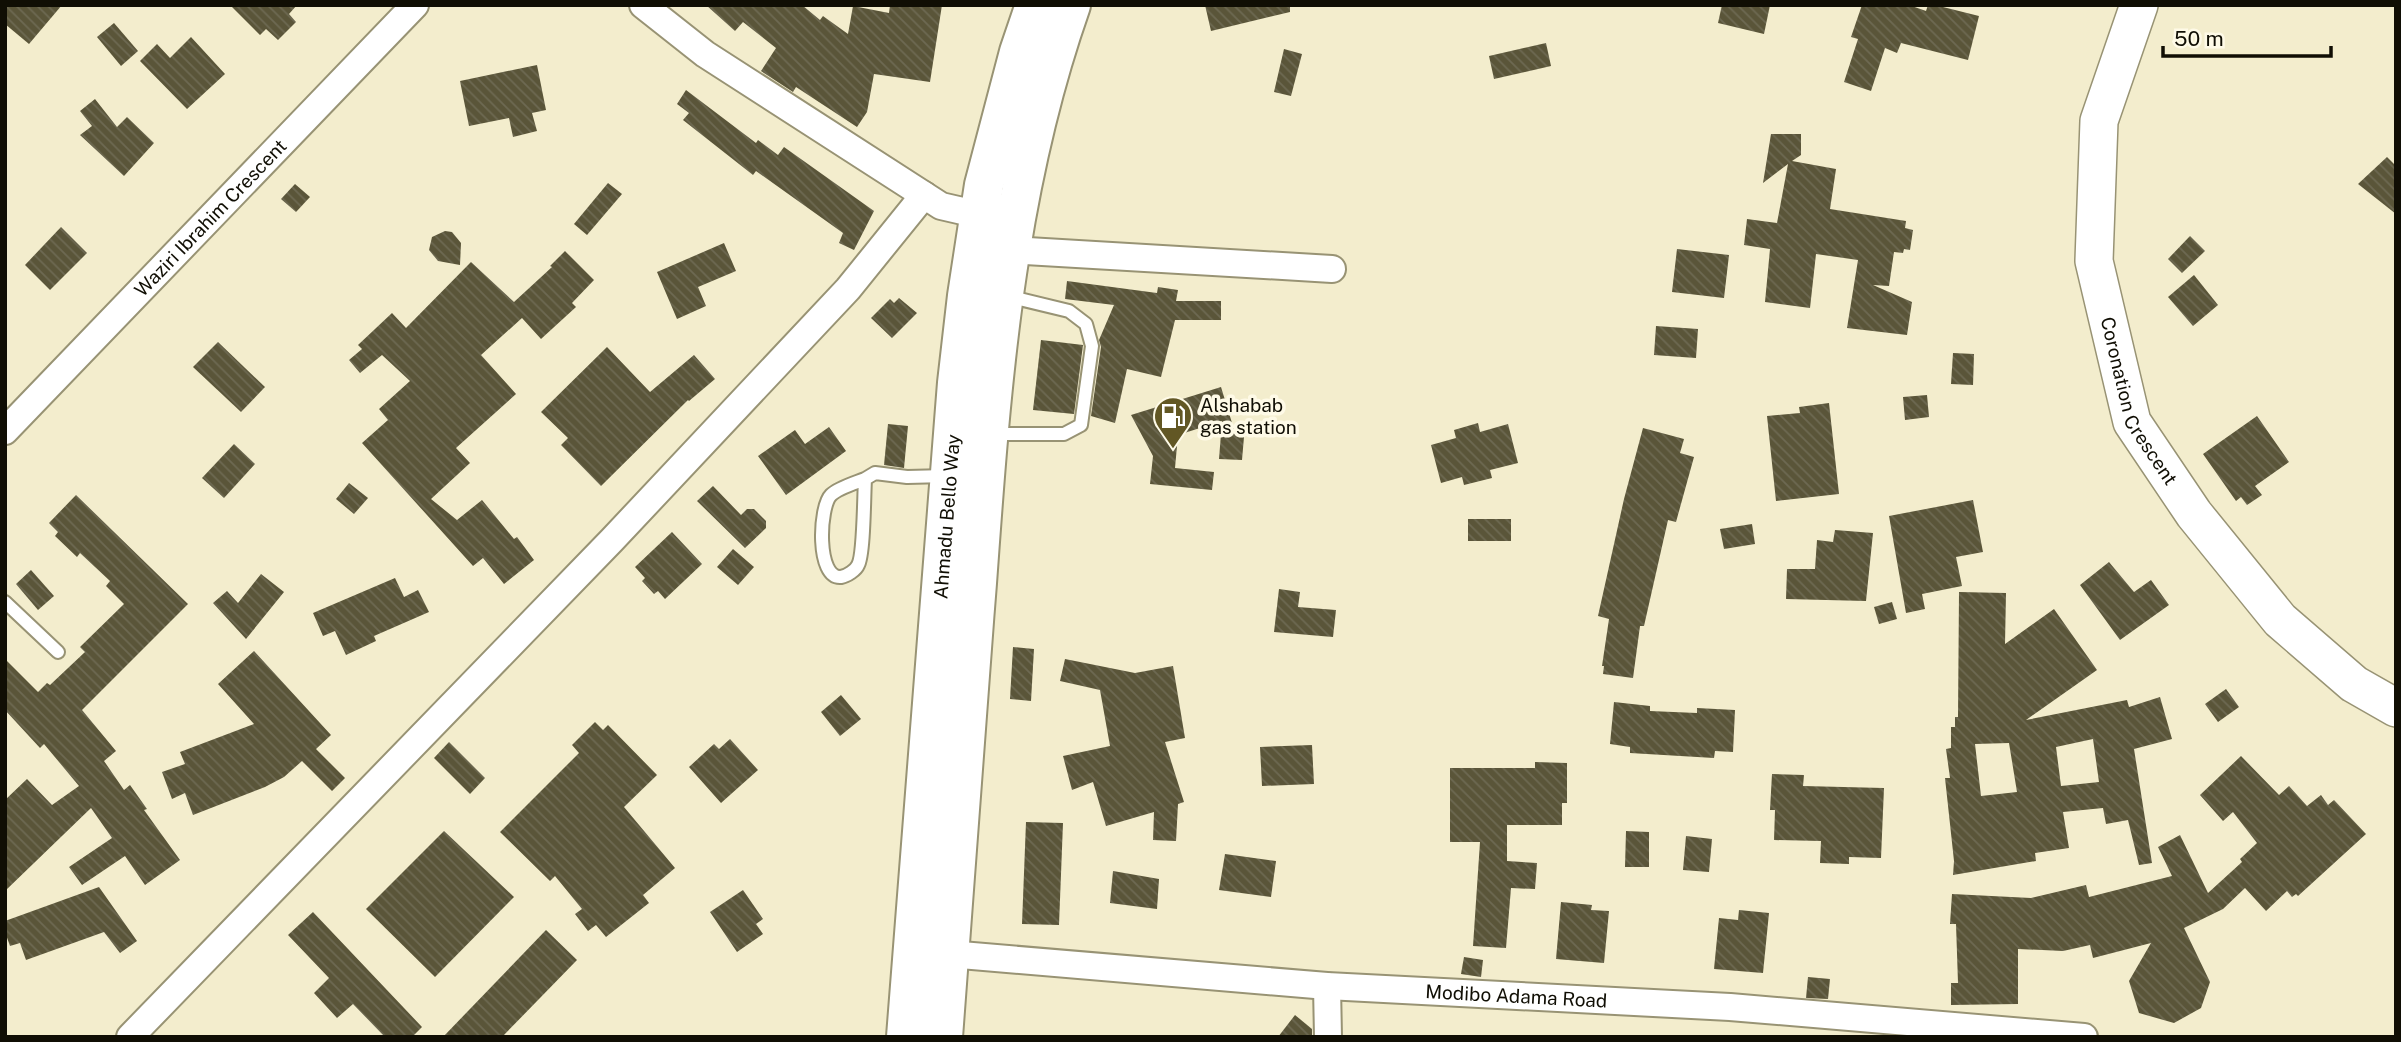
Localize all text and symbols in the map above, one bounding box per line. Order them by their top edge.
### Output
scale bar [2163,14,2331,58]
text: 50 m [2174,26,2224,51]
street label: Waziri Ibrahim Crescent [130,135,291,301]
street label: Coronation Crescent [2097,315,2182,489]
place label: Alshabab gas station [1200,394,1297,438]
fuel station icon: Alshabab gas station [1152,395,1194,450]
street label: Ahmadu Bello Way [929,433,964,600]
street label: Modibo Adama Road [1425,980,1608,1012]

